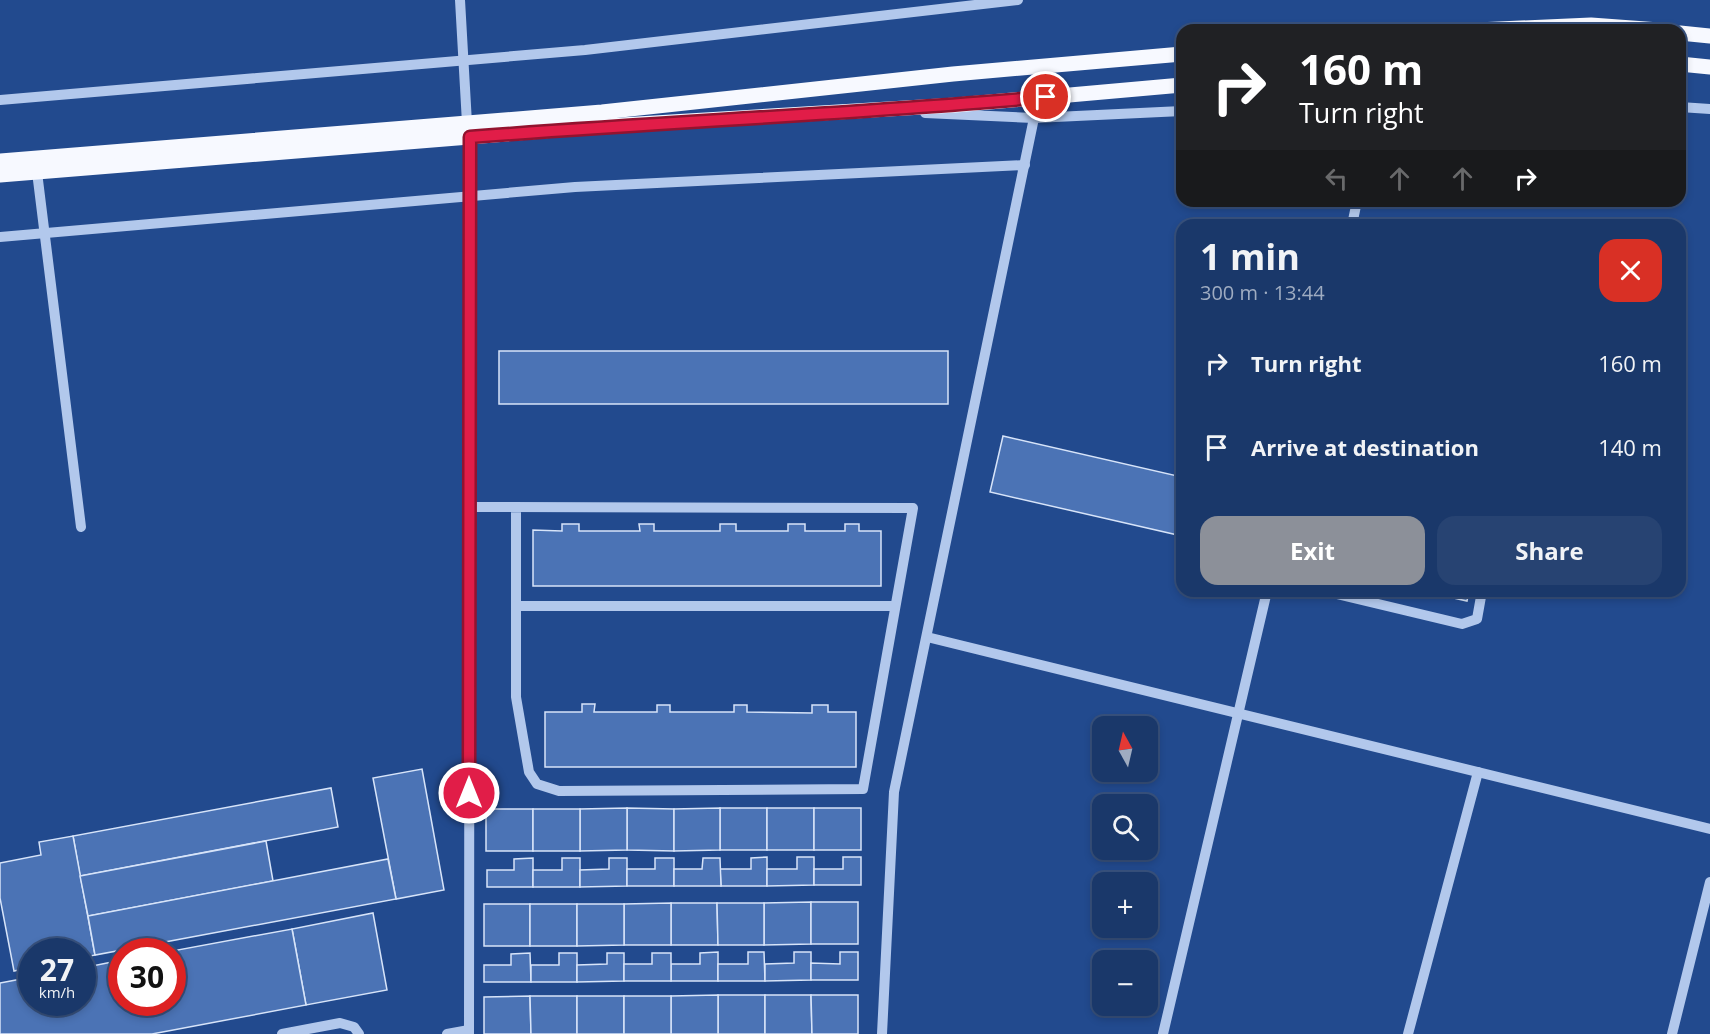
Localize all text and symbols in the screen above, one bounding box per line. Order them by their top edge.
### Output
text: 160 m [1299,40,1423,97]
icon: right [1200,48,1278,126]
pin [1020,71,1071,122]
icon: arrive [1029,80,1062,113]
text: Turn right [1299,94,1424,131]
icon: left [1320,162,1353,195]
icon: ahead [1383,162,1416,195]
icon: ahead [1446,162,1479,195]
icon: right [1509,162,1542,195]
text: 1 min [1200,232,1300,281]
button: close [1599,239,1662,302]
text: 300 m · 13:44 [1200,279,1325,306]
icon: right [1200,347,1233,380]
text: Turn right [1251,348,1362,378]
text: 160 m [1598,348,1662,378]
icon: arrive [1200,431,1233,464]
text: Arrive at destination [1251,432,1479,462]
text: 140 m [1598,432,1662,462]
button: Exit [1200,516,1425,585]
button: Share [1437,516,1662,585]
north arrow [1092,716,1158,782]
map controls [1092,716,1158,1016]
position arrow [437,761,501,825]
button: search [1092,794,1158,860]
button: + [1092,872,1158,938]
speed limit sign: 30 [108,938,186,1016]
text: 27 [40,949,74,990]
button: − [1092,950,1158,1016]
text: km/h [39,982,75,1002]

